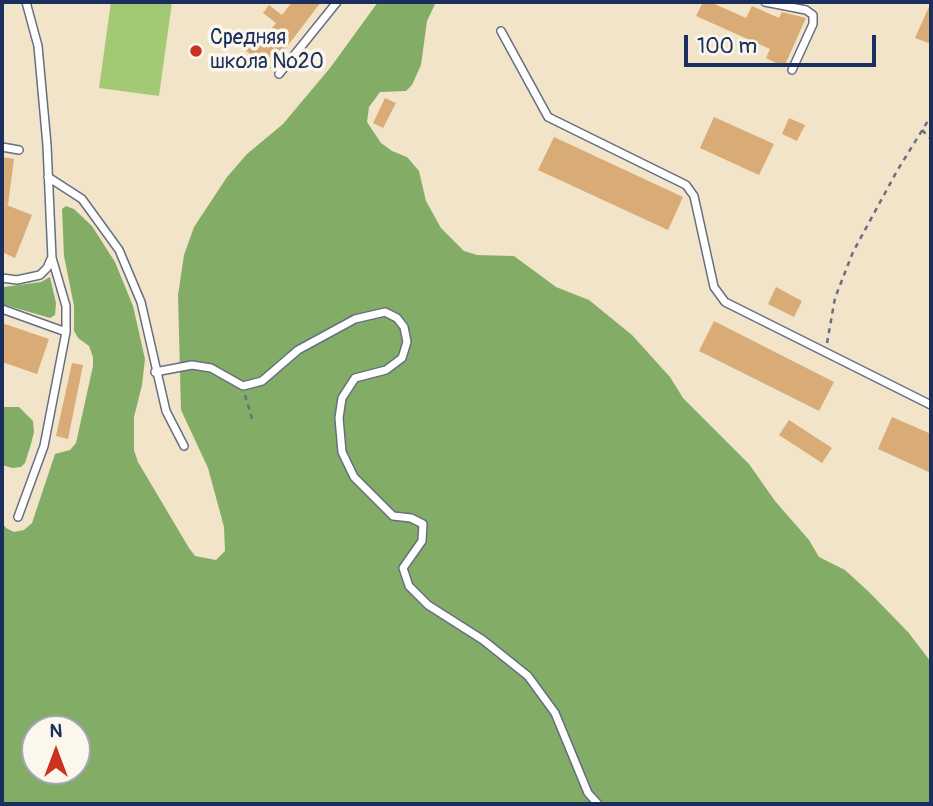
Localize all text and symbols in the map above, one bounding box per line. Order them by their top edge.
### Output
scale bar [688,21,880,65]
place label: Средняя школа №20 [210,26,324,76]
text: 100 m [697,33,757,60]
marker: Средняя школа №20 [188,43,204,59]
north arrow [21,715,91,785]
text: N [50,719,62,743]

